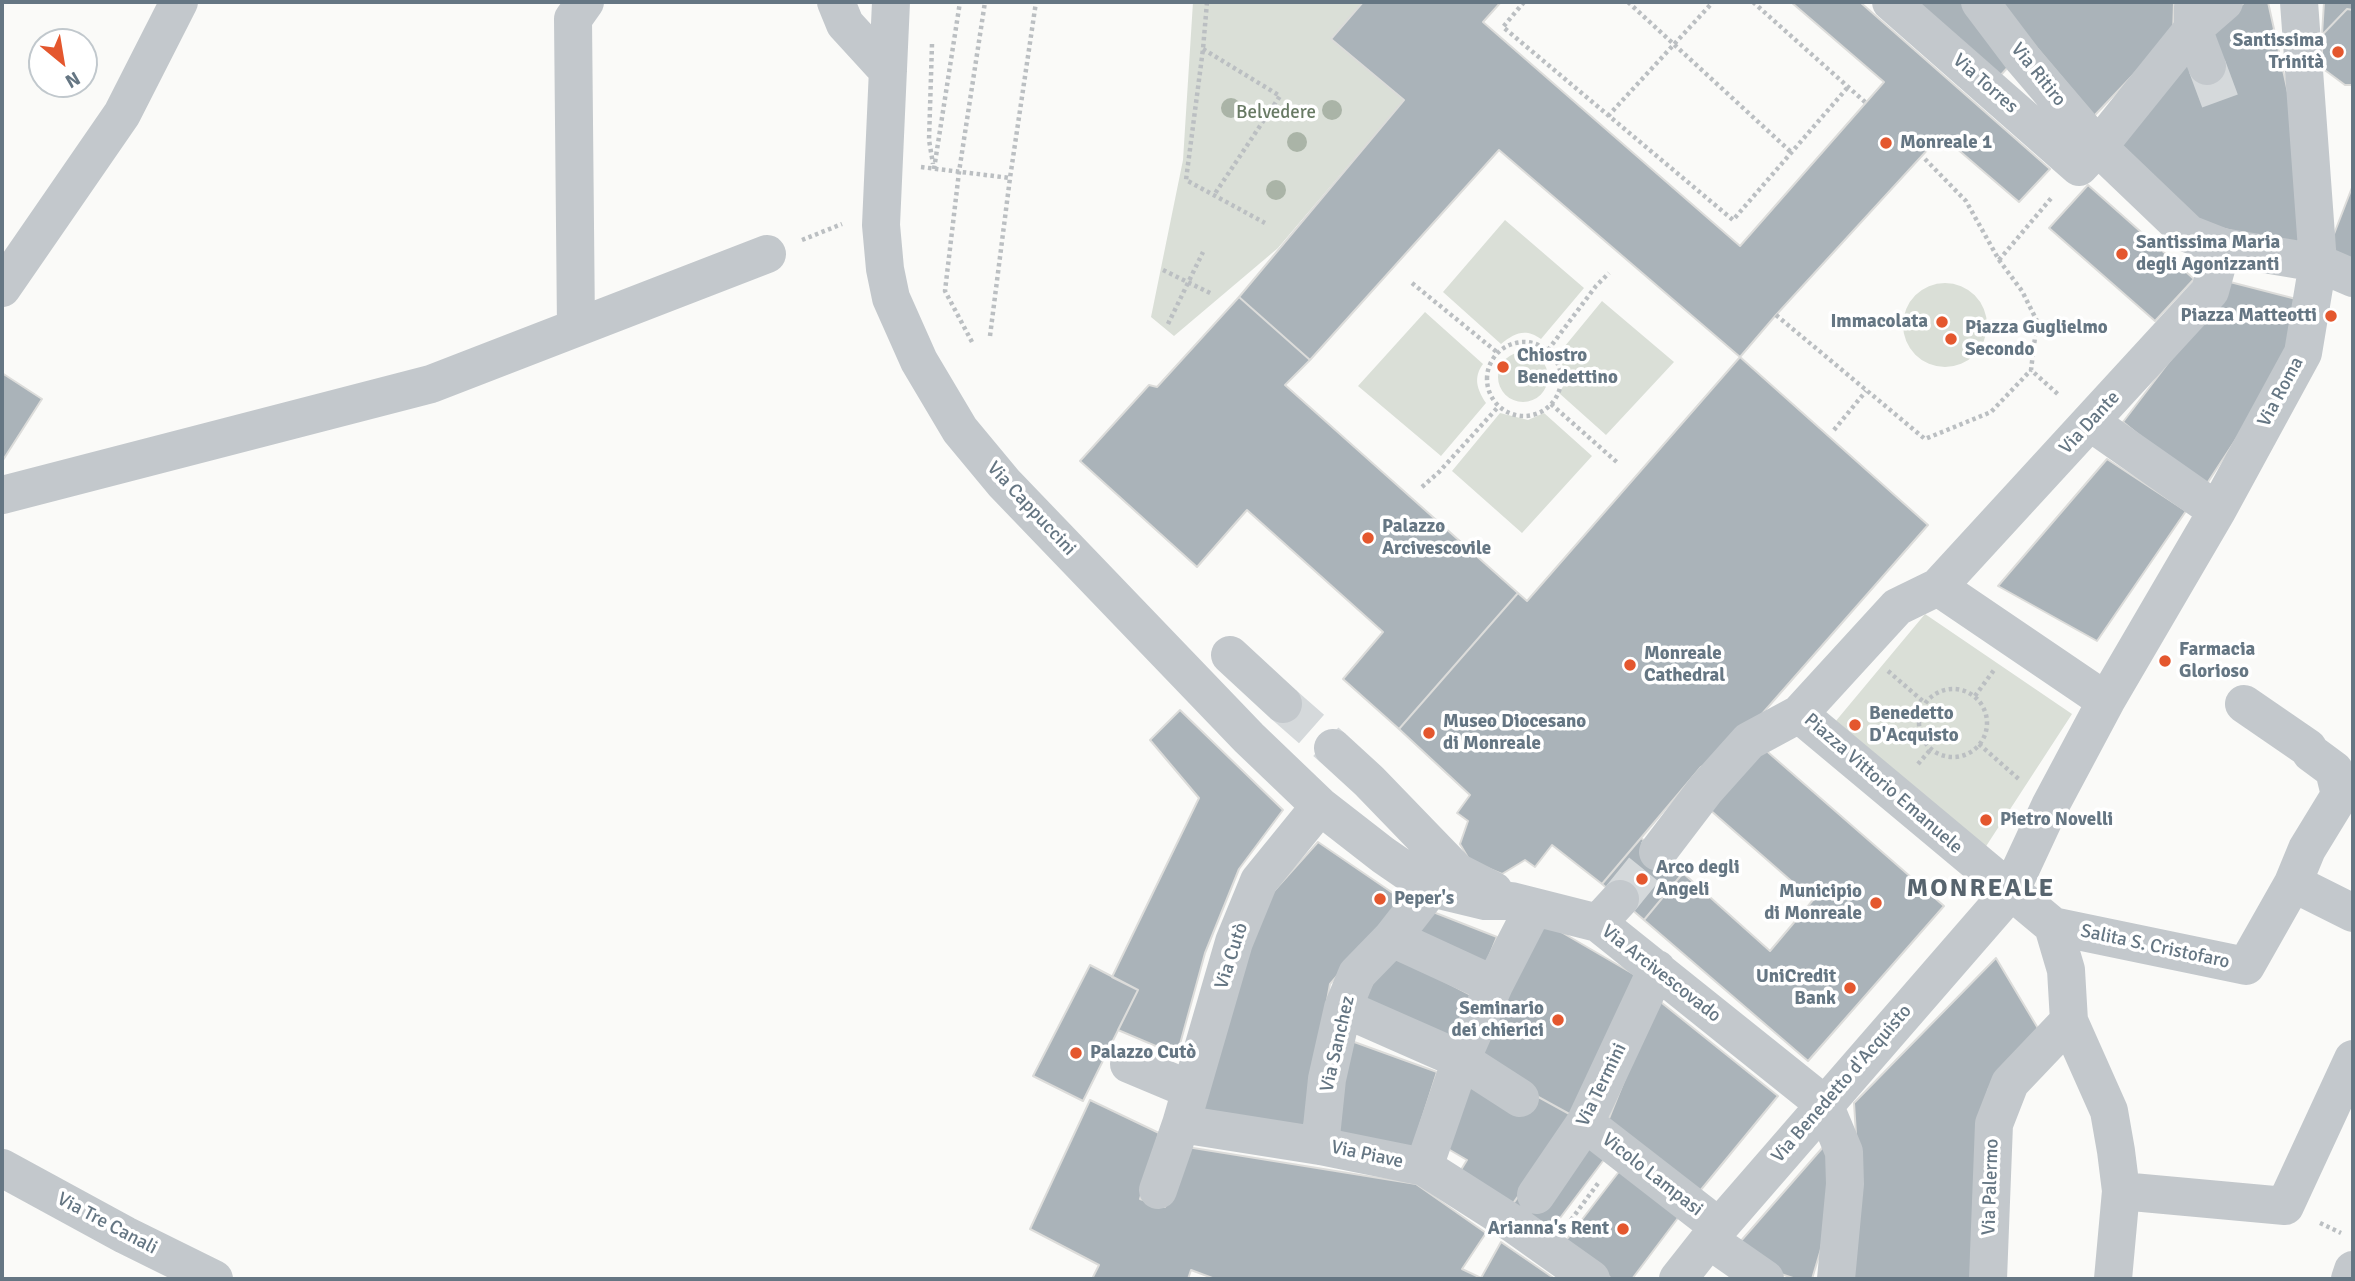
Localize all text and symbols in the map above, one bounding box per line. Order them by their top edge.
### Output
north arrow [28,28,98,98]
place label: Santissima Trinità [2233,30,2324,74]
street label: Via Ritiro [2006,39,2070,111]
marker: Santissima Trinità [2330,44,2346,60]
street label: Via Torres [1948,49,2022,119]
text: N [61,66,84,93]
park label: Belvedere [1236,102,1316,124]
place label: Monreale 1 [1900,132,1992,154]
marker: Monreale 1 [1878,135,1894,151]
place label: Santissima Maria degli Agonizzanti [2136,232,2280,276]
marker: Santissima Maria degli Agonizzanti [2114,246,2130,262]
place label: Piazza Matteotti [2181,305,2317,327]
marker: Piazza Matteotti [2323,308,2339,324]
place label: Immacolata [1830,311,1928,333]
marker: Immacolata [1934,314,1950,330]
place label: Piazza Guglielmo Secondo [1965,317,2108,361]
marker: Piazza Guglielmo Secondo [1943,331,1959,347]
place label: Chiostro Benedettino [1517,345,1618,389]
street label: Via Roma [2253,353,2309,431]
marker: Chiostro Benedettino [1495,359,1511,375]
street label: Via Dante [2055,387,2125,459]
street label: Via Cappuccini [982,457,1080,561]
place label: Palazzo Arcivescovile [1382,516,1491,560]
marker: Palazzo Arcivescovile [1360,530,1376,546]
place label: Farmacia Glorioso [2179,639,2255,683]
place label: Monreale Cathedral [1644,643,1725,687]
marker: Farmacia Glorioso [2157,653,2173,669]
marker: Monreale Cathedral [1622,657,1638,673]
place label: Benedetto D'Acquisto [1869,703,1959,747]
street label: Piazza Vittorio Emanuele [1799,709,1967,859]
place label: Museo Diocesano di Monreale [1443,711,1586,755]
marker: Benedetto D'Acquisto [1847,717,1863,733]
marker: Museo Diocesano di Monreale [1421,725,1437,741]
place label: Pietro Novelli [2000,809,2113,831]
marker: Pietro Novelli [1978,812,1994,828]
place label: Arco degli Angeli [1656,857,1740,901]
marker: Arco degli Angeli [1634,871,1650,887]
district label: MONREALE [1907,873,2055,905]
place label: Municipio di Monreale [1764,881,1862,925]
place label: Peper's [1394,888,1454,910]
marker: Peper's [1372,891,1388,907]
marker: Municipio di Monreale [1868,895,1884,911]
street label: Via Cutò [1211,920,1253,992]
street label: Via Arcivescovado [1597,920,1725,1028]
street label: Salita S. Cristofaro [2078,920,2232,974]
place label: UniCredit Bank [1756,966,1836,1010]
marker: UniCredit Bank [1842,980,1858,996]
street label: Via Sanchez [1316,994,1360,1094]
place label: Seminario dei chierici [1452,998,1544,1042]
street label: Via Benedetto d'Acquisto [1767,1000,1917,1168]
marker: Seminario dei chierici [1550,1012,1566,1028]
street label: Via Termini [1572,1040,1632,1130]
place label: Palazzo Cutò [1090,1042,1196,1064]
marker: Palazzo Cutò [1068,1045,1084,1061]
street label: Vicolo Lampasi [1597,1128,1707,1222]
street label: Via Piave [1329,1136,1405,1174]
street label: Via Palermo [1978,1138,2004,1236]
street label: Via Tre Canali [53,1188,161,1260]
place label: Arianna's Rent [1488,1218,1609,1240]
marker: Arianna's Rent [1615,1221,1631,1237]

